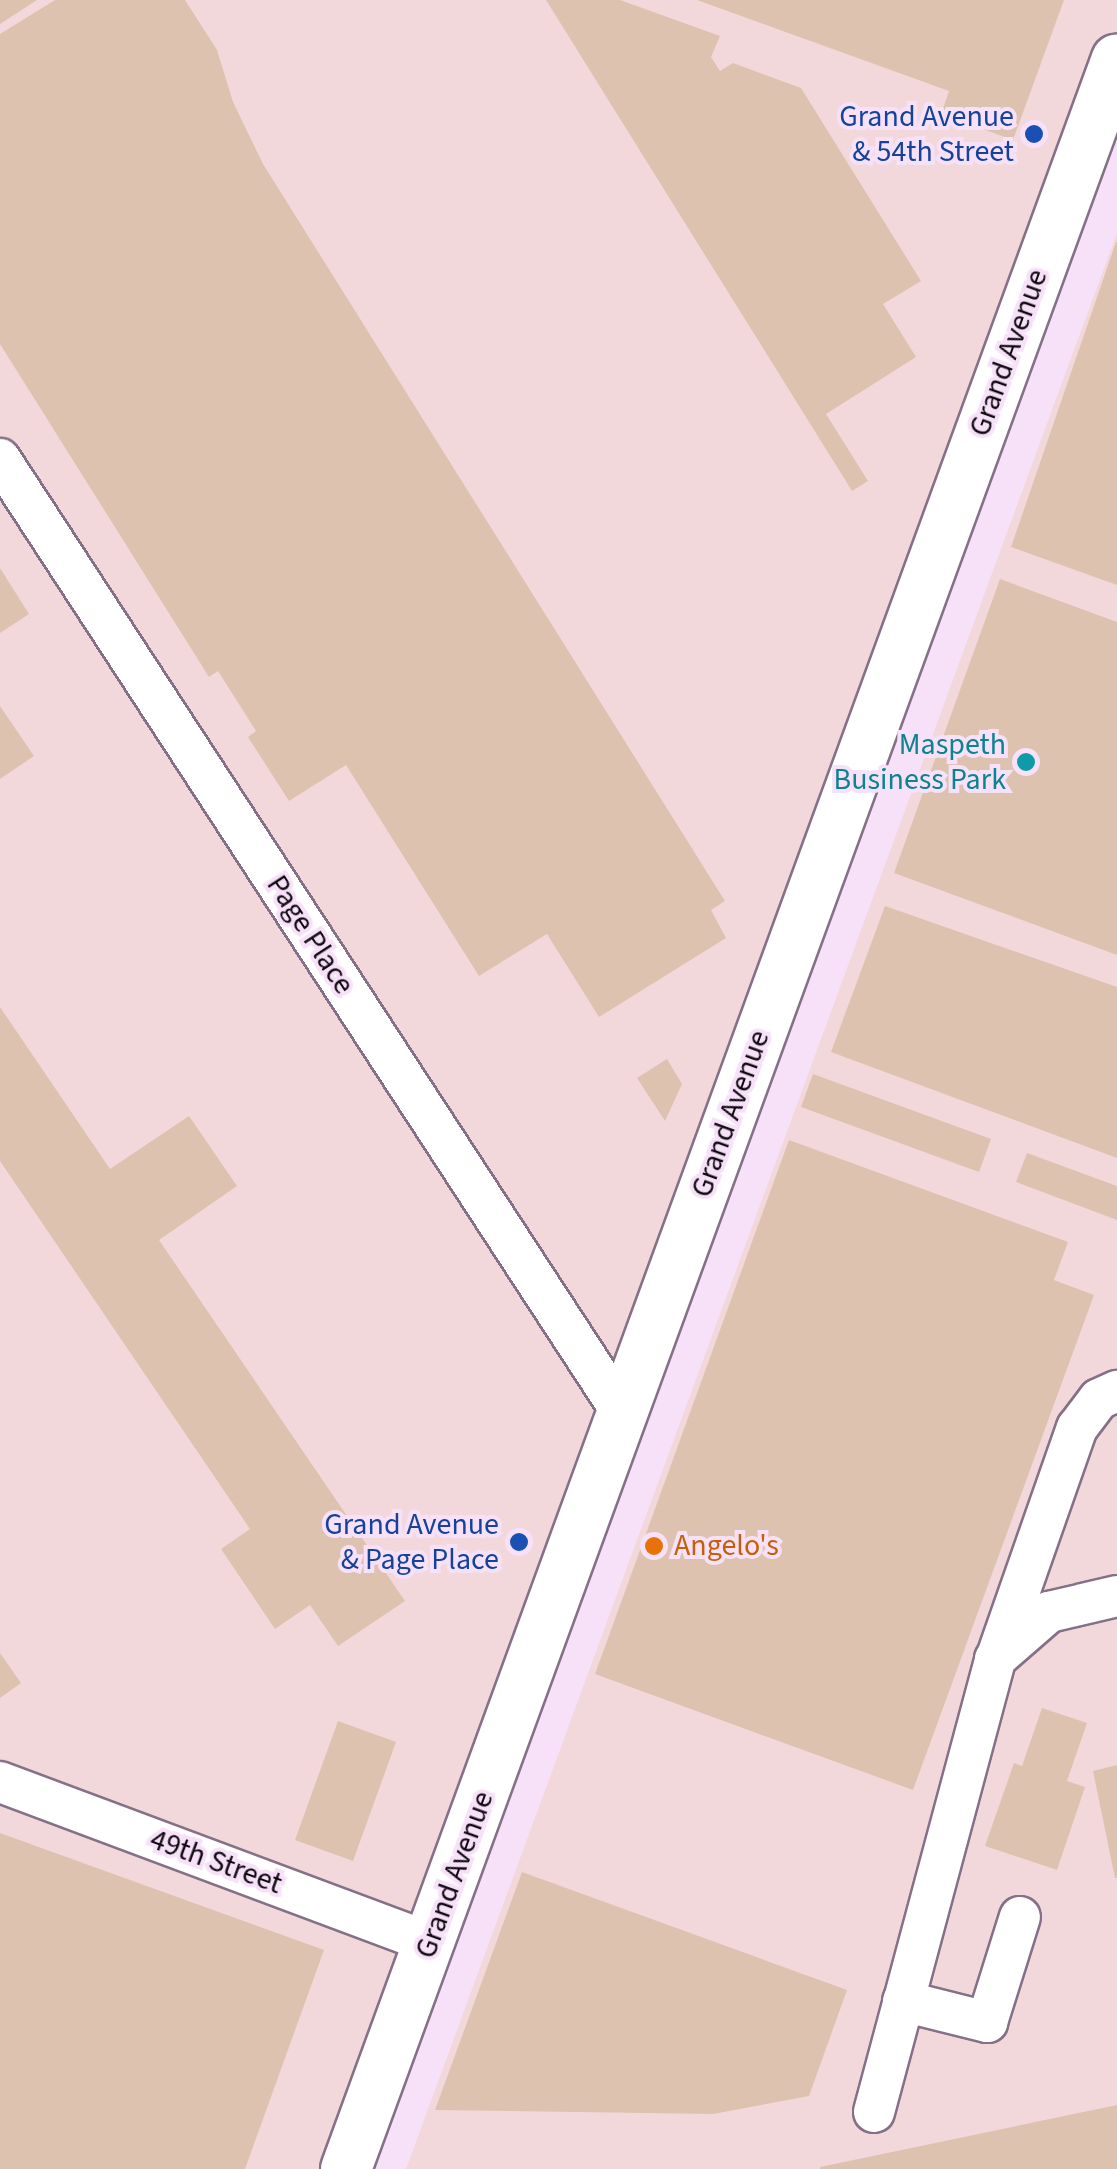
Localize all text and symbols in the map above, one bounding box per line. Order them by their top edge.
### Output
place label: Grand Avenue & 54th Street [839,99,1014,170]
marker: Grand Avenue & 54th Street [1023,123,1045,145]
street label: Grand Avenue [962,265,1056,441]
place label: Maspeth Business Park [834,727,1006,798]
marker: Maspeth Business Park [1015,751,1037,773]
street label: Page Place [258,869,362,1001]
street label: Grand Avenue [684,1026,778,1202]
place label: Grand Avenue & Page Place [324,1507,499,1578]
place label: Angelo's [674,1528,779,1564]
marker: Grand Avenue & Page Place [508,1531,530,1553]
marker: Angelo's [643,1535,665,1557]
street label: Grand Avenue [408,1787,502,1963]
street label: 49th Street [145,1822,287,1902]

